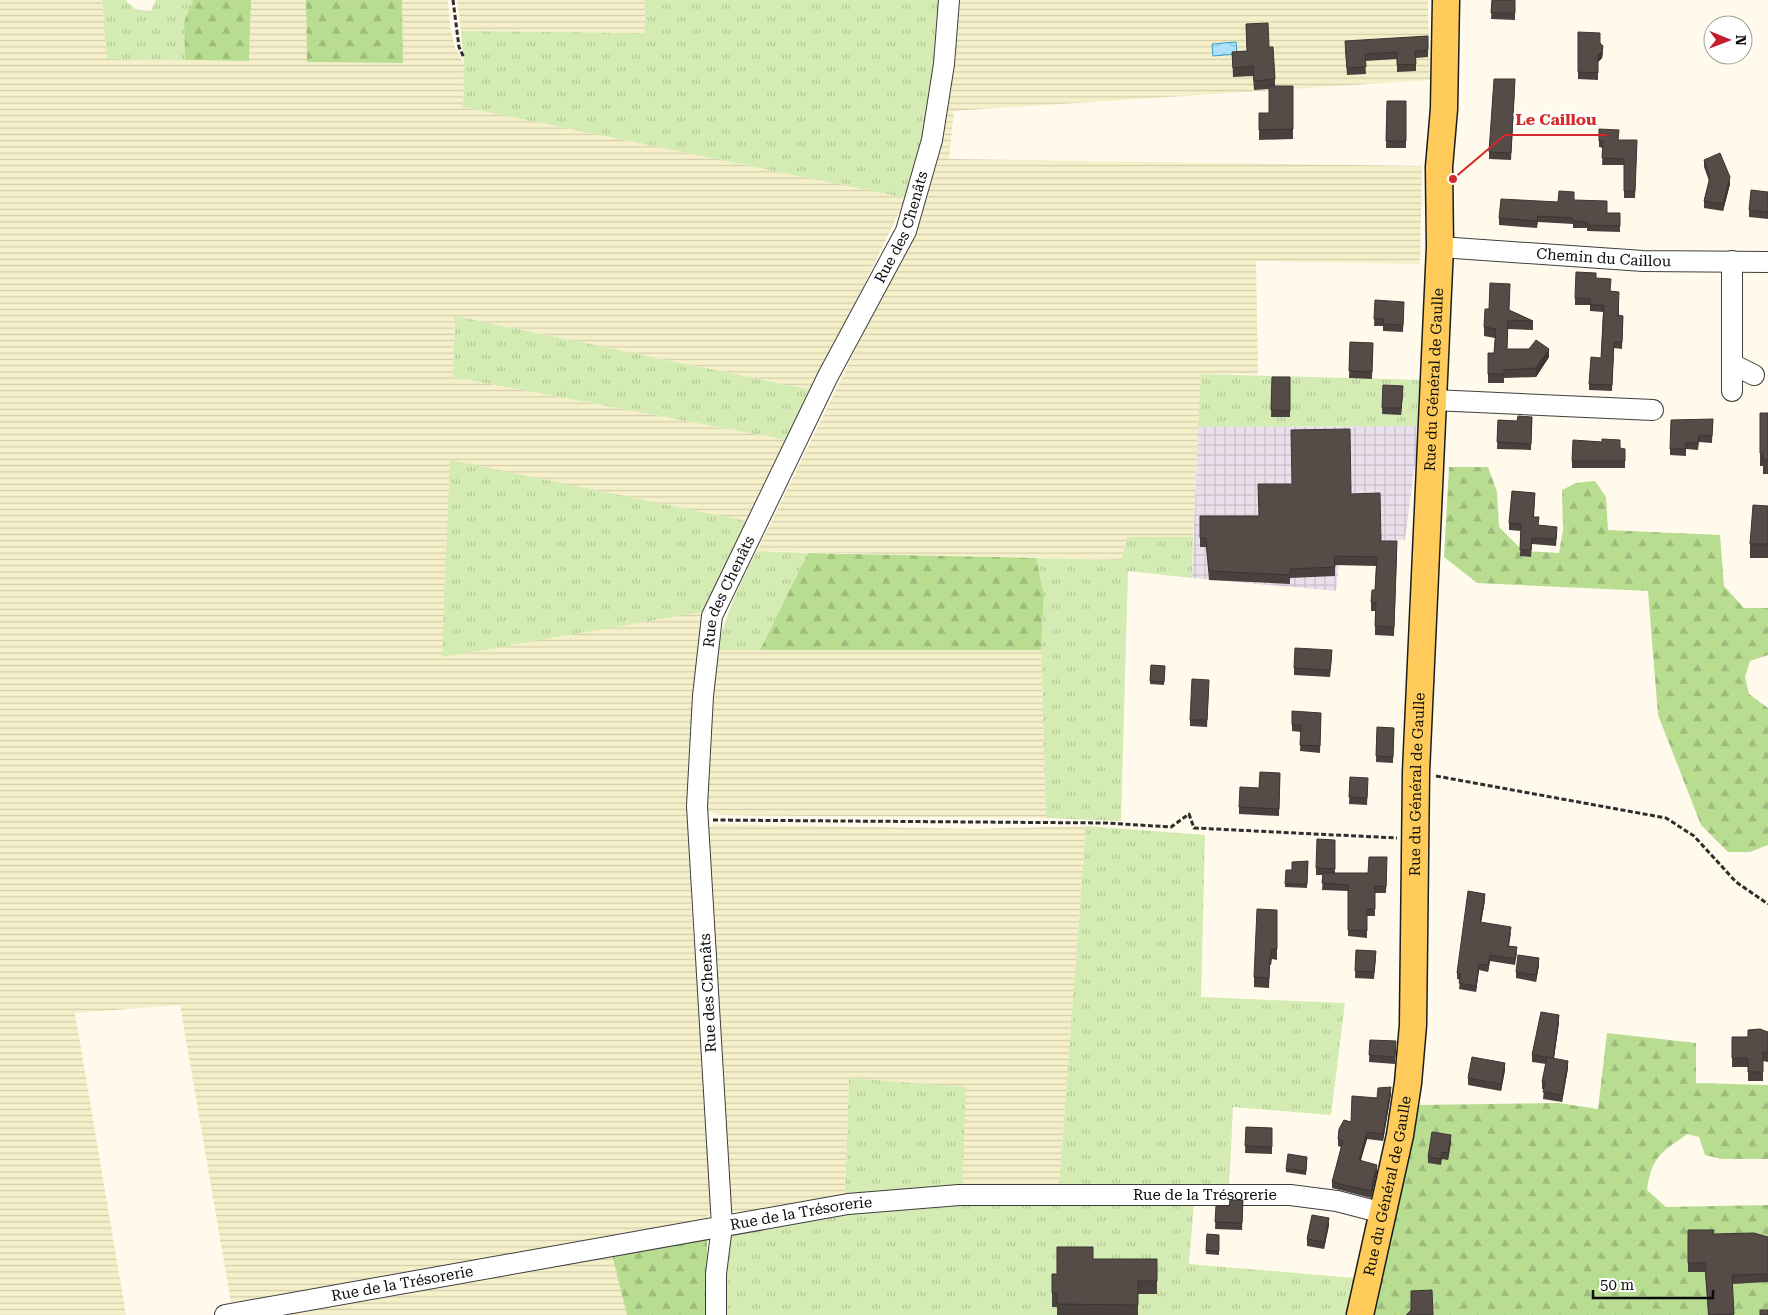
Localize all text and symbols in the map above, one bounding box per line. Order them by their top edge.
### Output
north arrow [1703,15,1753,65]
text: N [1733,35,1749,46]
callout: Le Caillou [1505,104,1607,135]
text: Le Caillou [1515,110,1597,129]
street label: Rue des Chenâts [871,169,932,286]
street label: Chemin du Caillou [1536,245,1672,270]
street label: Rue du Général de Gaulle [1421,287,1447,472]
street label: Rue des Chenâts [700,533,758,648]
street label: Rue du Général de Gaulle [1406,692,1429,876]
street label: Rue des Chenâts [696,933,720,1053]
street label: Rue du Général de Gaulle [1360,1095,1415,1278]
street label: Rue de la Trésorerie [1133,1186,1277,1204]
street label: Rue de la Trésorerie [729,1193,873,1234]
street label: Rue de la Trésorerie [330,1262,475,1305]
scale bar [1593,1268,1713,1300]
text: 50 m [1600,1276,1635,1294]

